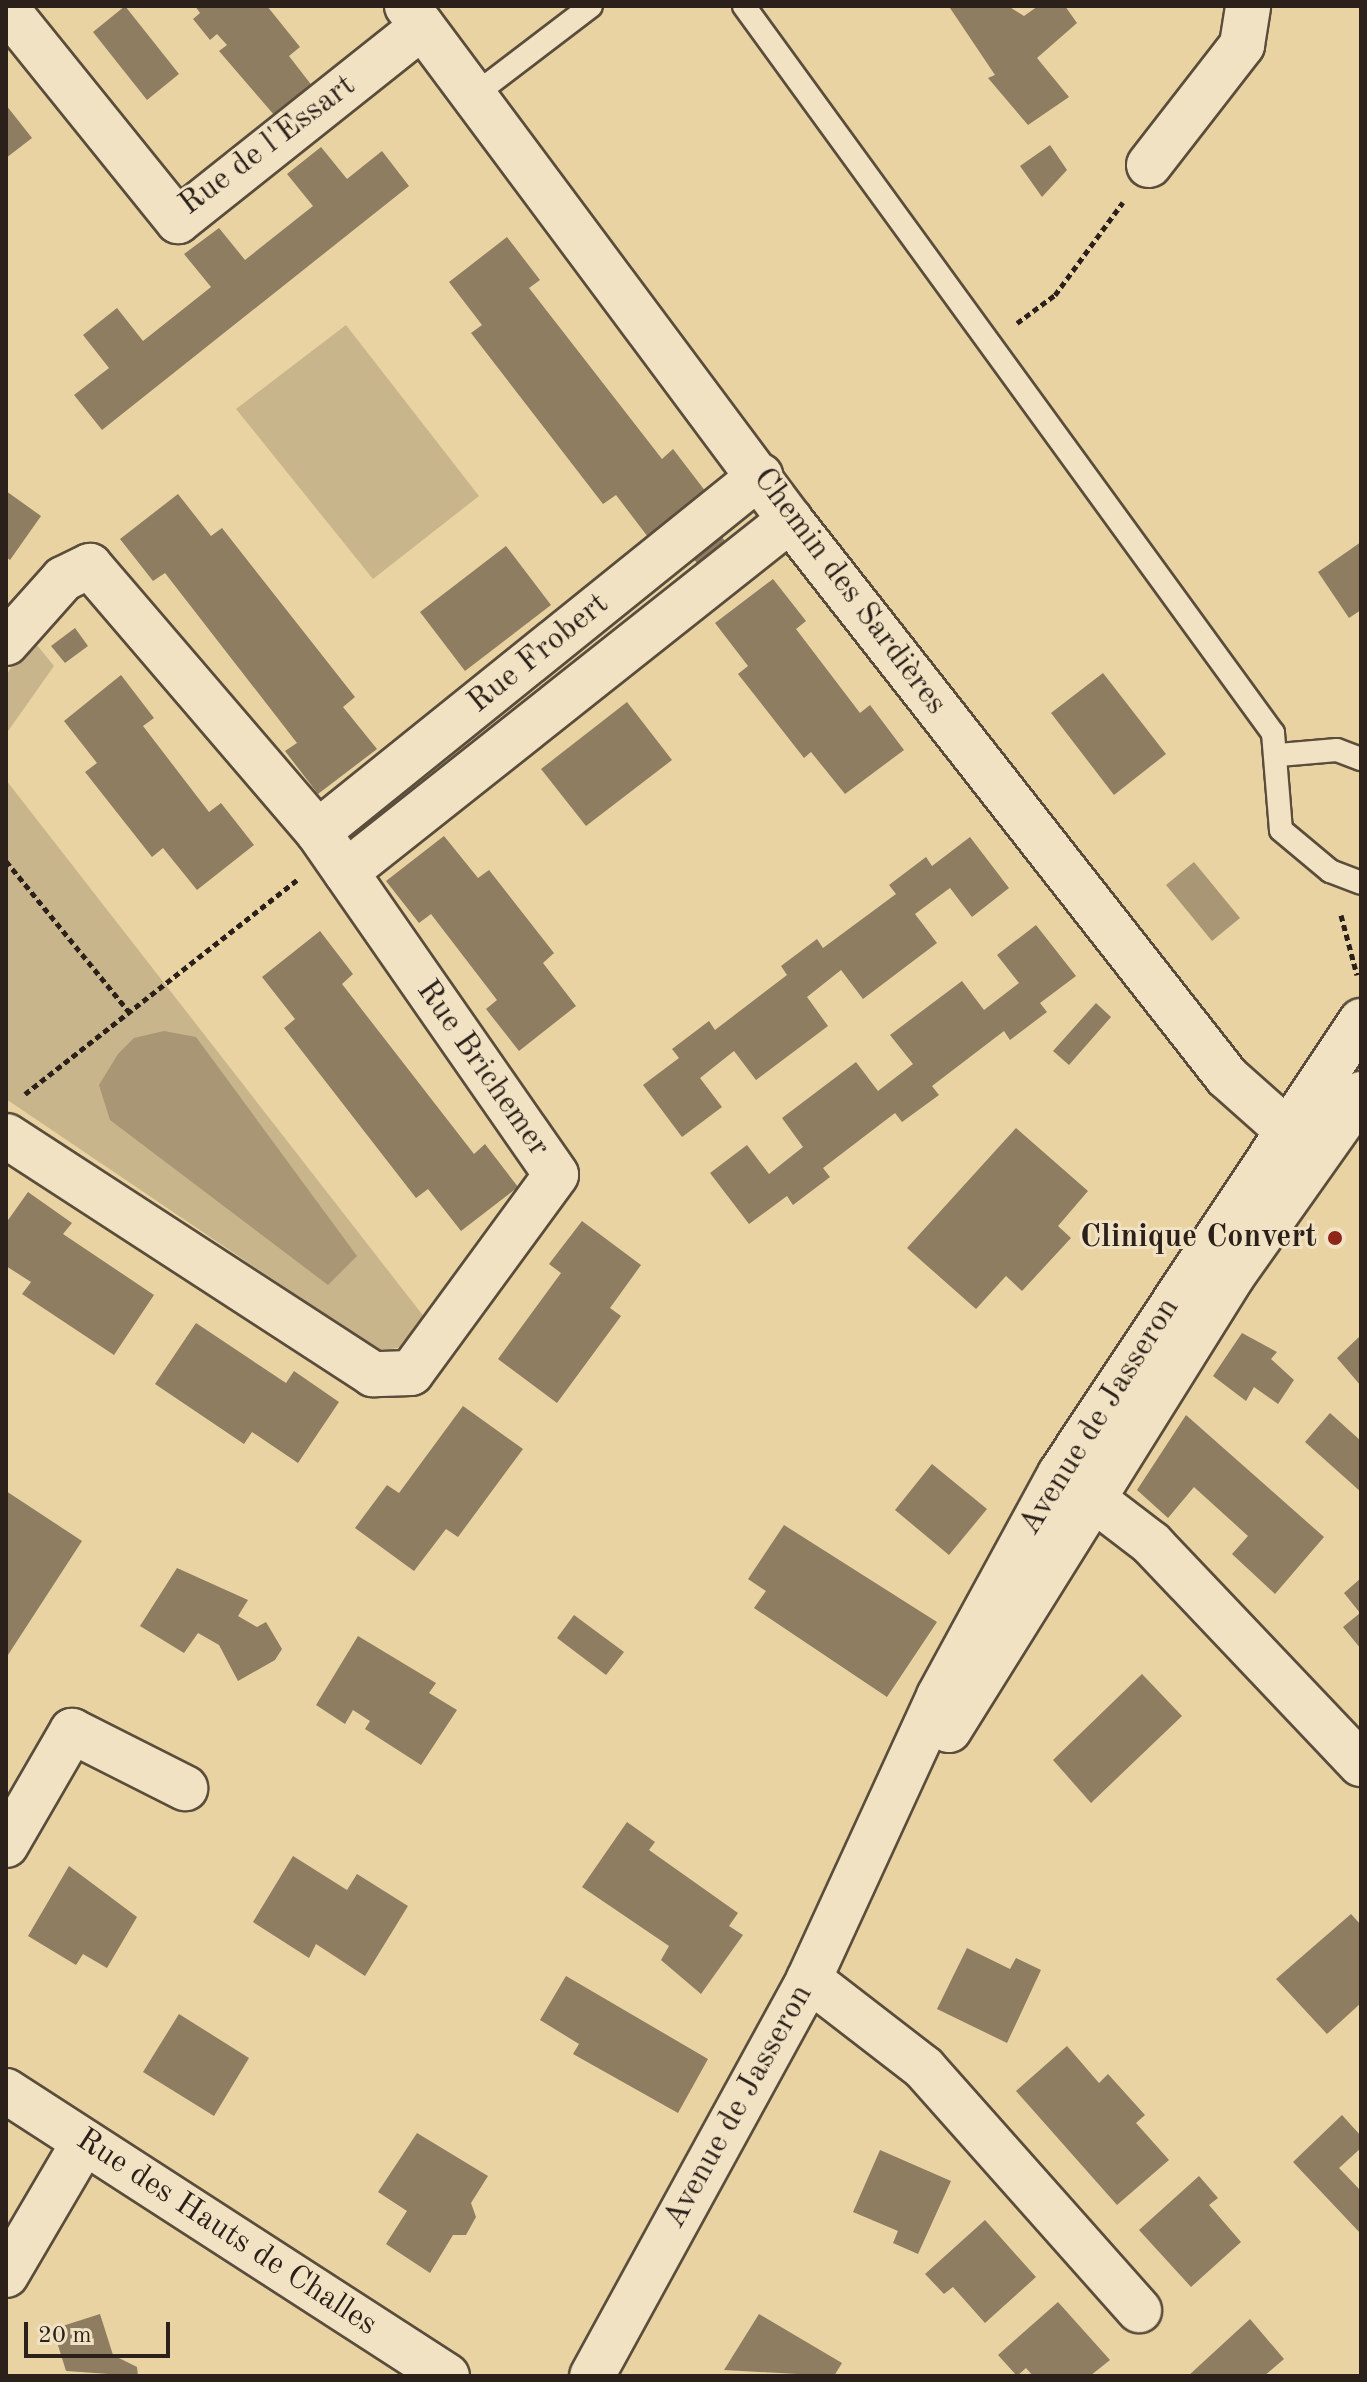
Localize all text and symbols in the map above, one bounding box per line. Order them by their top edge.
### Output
street label: Rue de l'Essart [172,67,364,225]
street label: Chemin des Sardières [744,461,954,723]
street label: Rue Frobert [461,586,617,722]
street label: Rue Brichemer [407,973,557,1165]
place label: Clinique Convert [1080,1219,1317,1257]
marker: Clinique Convert [1324,1227,1346,1249]
street label: Avenue de Jasseron [1011,1291,1189,1543]
street label: Avenue de Jasseron [656,1978,822,2236]
street label: Rue des Hauts de Challes [68,2121,384,2345]
scale bar [28,2306,174,2356]
text: 20 m [38,2324,92,2348]

